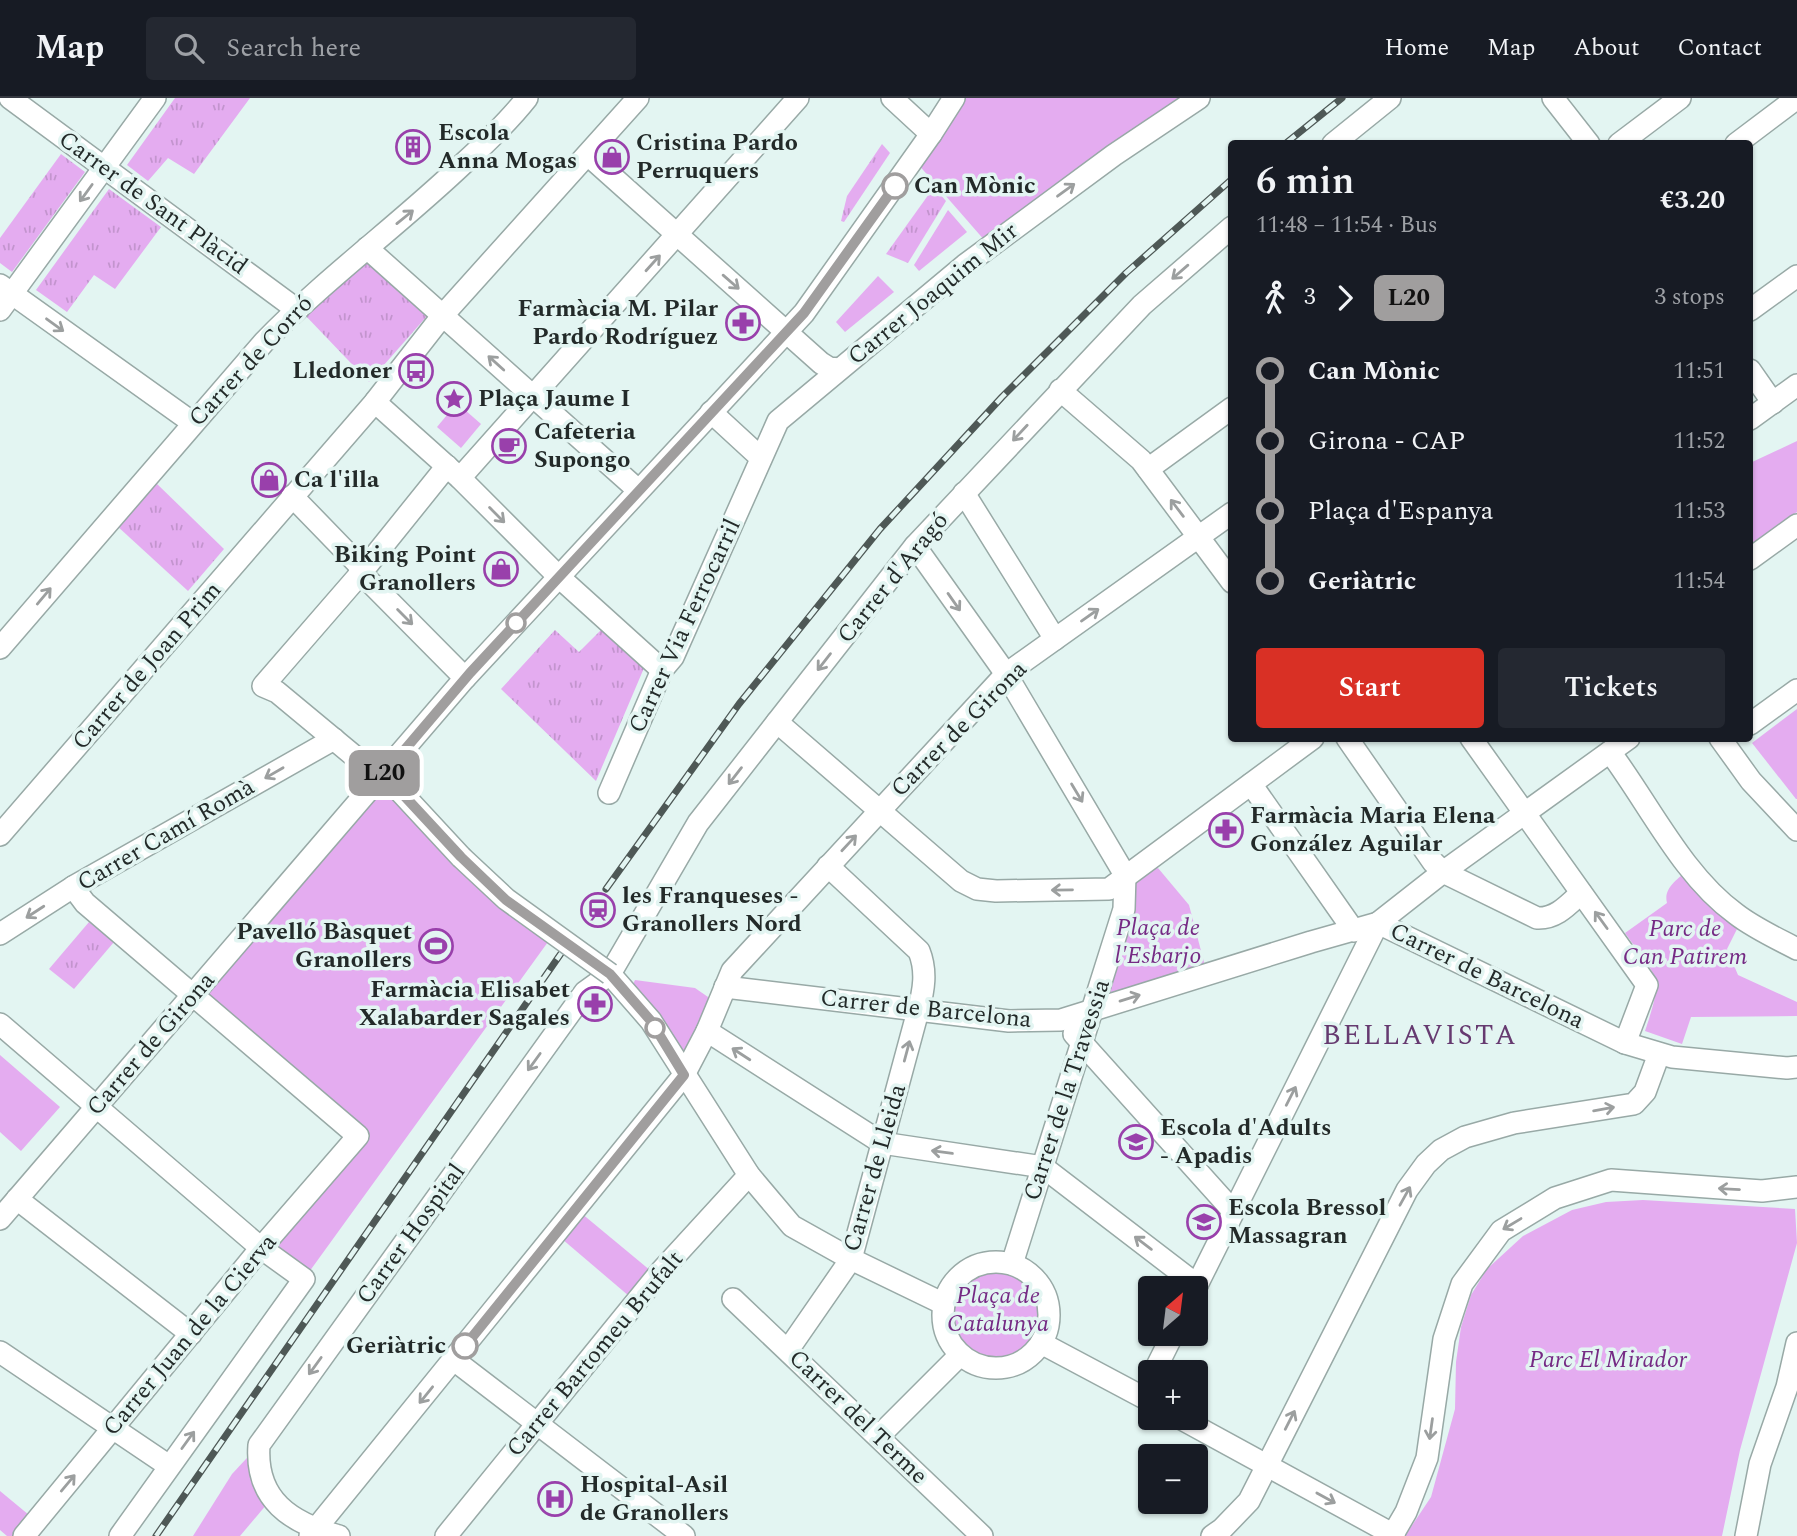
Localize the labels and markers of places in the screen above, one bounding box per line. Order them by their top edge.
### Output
place label: Escola Anna Mogas [438,115,577,179]
place label: Cristina Pardo Perruquers [636,125,798,189]
building icon: Escola Anna Mogas [394,128,432,166]
shop icon: Cristina Pardo Perruquers [593,138,631,176]
place label: Can Mònic [914,168,1036,204]
marker: Can Mònic [882,173,908,199]
place label: Farmàcia M. Pilar Pardo Rodríguez [518,291,719,355]
pharmacy icon: Farmàcia M. Pilar Pardo Rodríguez [724,304,762,342]
bus stop icon: Lledoner [397,352,435,390]
place label: Lledoner [292,353,393,389]
place icon: Plaça Jaume I [435,380,473,418]
place label: Plaça Jaume I [478,381,630,417]
place label: Cafeteria Supongo [534,414,636,478]
cafe icon: Cafeteria Supongo [490,427,528,465]
shop icon: Ca l'illa [250,461,288,499]
place label: Ca l'illa [294,462,380,498]
place label: Biking Point Granollers [334,537,476,601]
shop icon: Biking Point Granollers [482,550,520,588]
unlabelled marker [506,613,526,633]
place label: Farmàcia Maria Elena González Aguilar [1250,798,1496,862]
pharmacy icon: Farmàcia Maria Elena González Aguilar [1207,811,1245,849]
place label: les Franqueses - Granollers Nord [622,878,802,942]
station icon: les Franqueses - Granollers Nord [579,891,617,929]
place label: Pavelló Bàsquet Granollers [236,914,412,978]
sports icon: Pavelló Bàsquet Granollers [417,927,455,965]
place label: Farmàcia Elisabet Xalabarder Sagales [359,972,570,1036]
pharmacy icon: Farmàcia Elisabet Xalabarder Sagales [576,985,614,1023]
unlabelled marker [645,1018,665,1038]
place label: Escola d'Adults - Apadis [1160,1110,1331,1174]
school or university icon: Escola d'Adults - Apadis [1117,1123,1155,1161]
place label: Escola Bressol Massagran [1228,1190,1387,1254]
school or university icon: Escola Bressol Massagran [1185,1203,1223,1241]
place label: Geriàtric [346,1328,446,1364]
marker: Geriàtric [452,1333,478,1359]
place label: Hospital-Asil de Granollers [580,1467,729,1531]
hospital icon: Hospital-Asil de Granollers [536,1480,574,1518]

